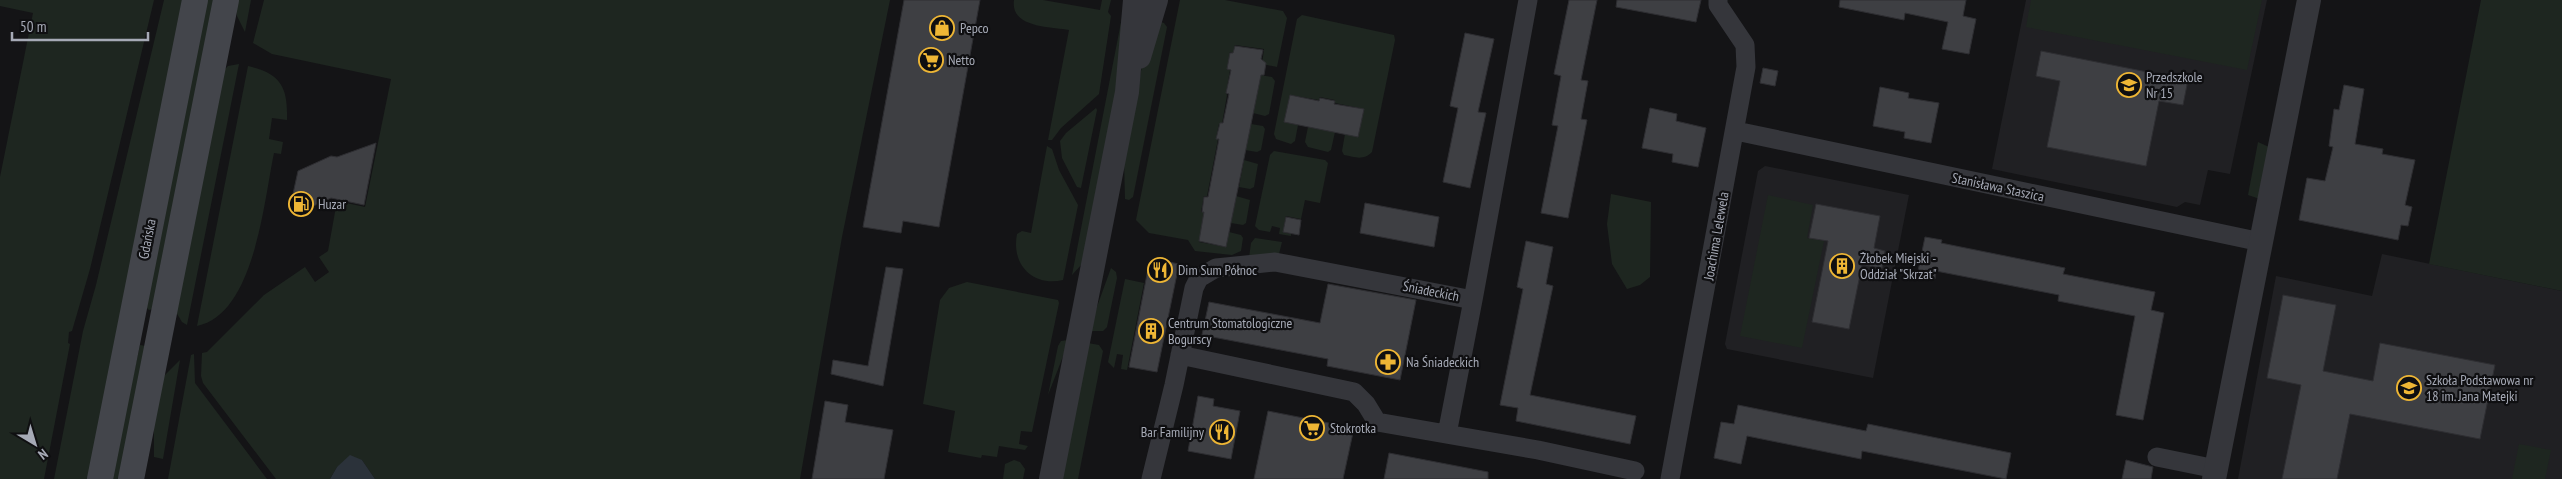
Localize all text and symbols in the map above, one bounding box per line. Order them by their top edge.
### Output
scale bar [12,10,149,42]
shop icon: Pepco [929,15,955,41]
text: 50 m [20,17,46,36]
place label: Pepco [960,19,989,37]
supermarket icon: Netto [918,47,944,73]
place label: Netto [948,51,975,69]
place label: Przedszkole Nr 15 [2146,68,2203,102]
school or university icon: Przedszkole Nr 15 [2116,72,2142,98]
street label: Stanisława Staszica [1950,168,2046,206]
street label: Joachima Lelewela [1699,190,1733,283]
fuel station icon: Huzar [288,191,314,217]
place label: Huzar [318,195,346,213]
street label: Gdańska [134,217,160,261]
place label: Żłobek Miejski - Oddział "Skrzat" [1860,249,1937,283]
building icon: Żłobek Miejski - Oddział "Skrzat" [1829,253,1855,279]
restaurant icon: Dim Sum Północ [1147,257,1173,283]
place label: Dim Sum Północ [1178,261,1257,279]
street label: Śniadeckich [1401,277,1461,305]
place label: Centrum Stomatologiczne Bogurscy [1168,314,1292,348]
building icon: Centrum Stomatologiczne Bogurscy [1138,318,1164,344]
pharmacy icon: Na Śniadeckich [1375,349,1401,375]
place label: Na Śniadeckich [1406,353,1479,371]
place label: Szkoła Podstawowa nr 18 im. Jana Matejki [2426,371,2533,405]
school or university icon: Szkoła Podstawowa nr 18 im. Jana Matejki [2396,375,2422,401]
supermarket icon: Stokrotka [1299,415,1325,441]
north arrow [10,419,60,469]
restaurant icon: Bar Familijny [1209,419,1235,445]
place label: Stokrotka [1330,419,1376,437]
place label: Bar Familijny [1141,423,1205,441]
text: N [34,445,52,464]

